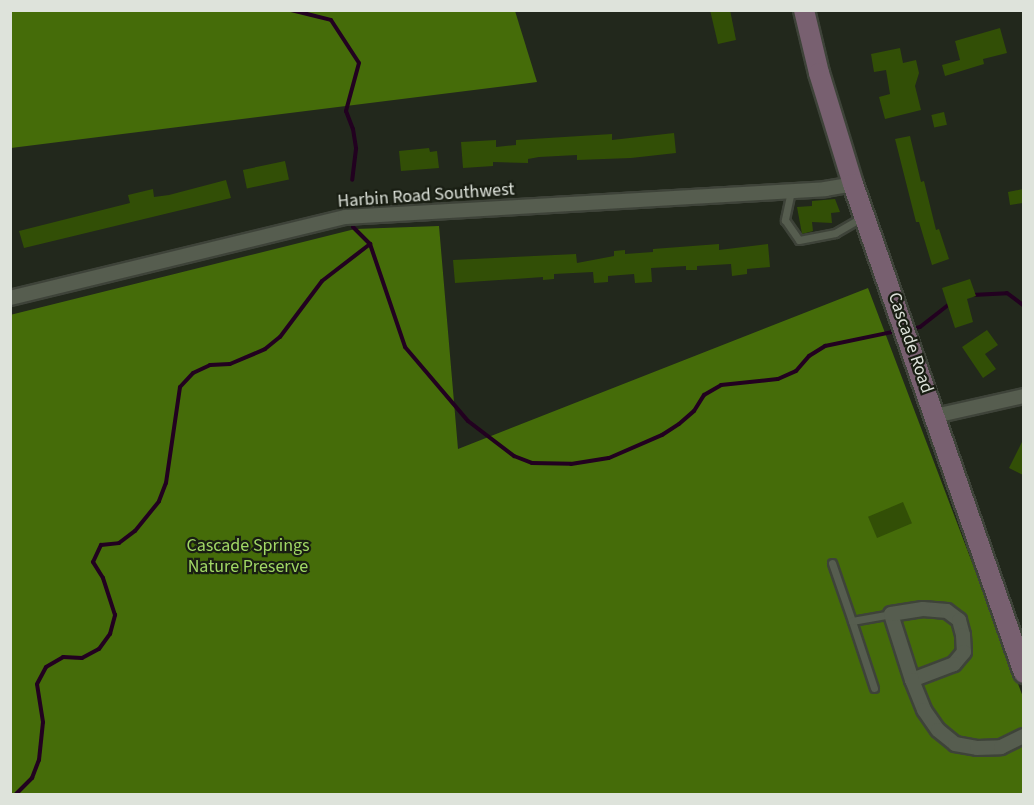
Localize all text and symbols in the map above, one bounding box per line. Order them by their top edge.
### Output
street label: Harbin Road Southwest [337,179,515,213]
street label: Cascade Road [883,290,937,396]
park label: Cascade Springs Nature Preserve [186,536,310,578]

